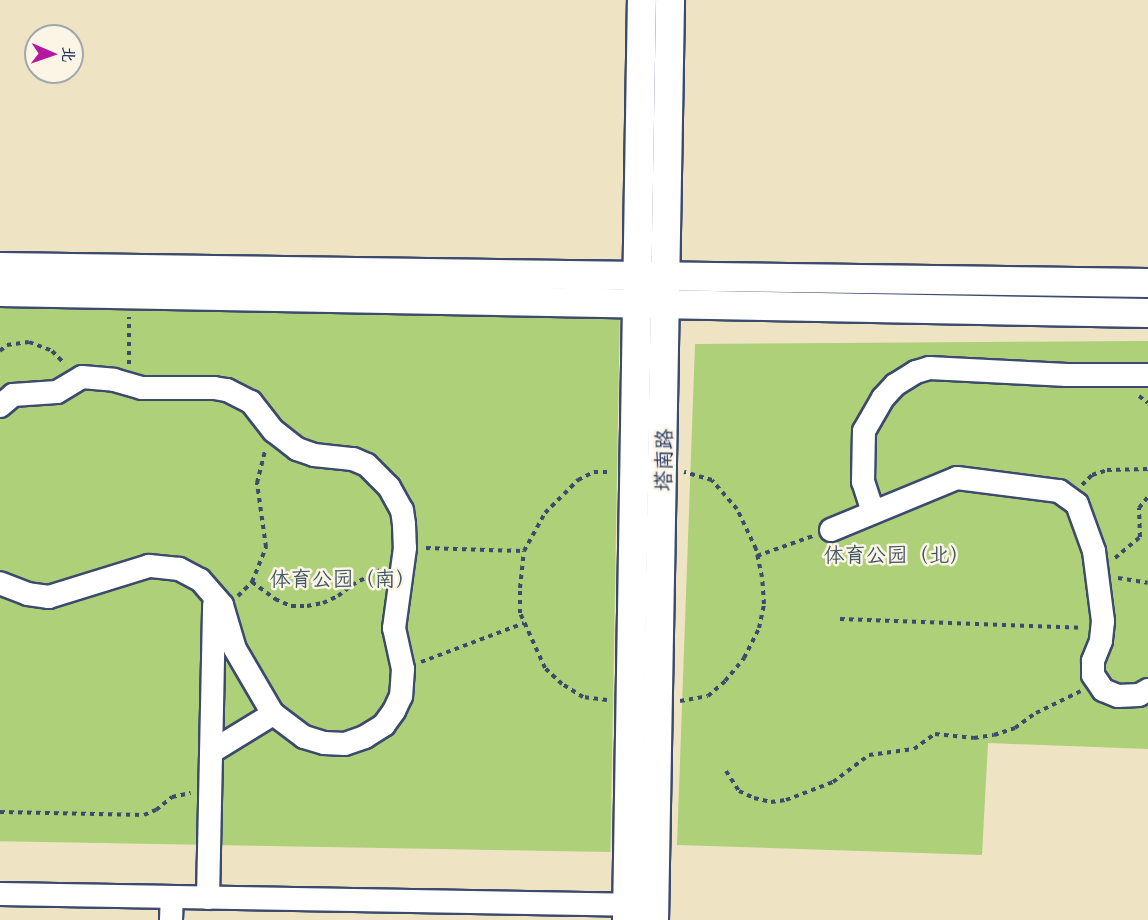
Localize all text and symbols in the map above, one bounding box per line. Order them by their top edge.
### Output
north arrow [24,24,84,84]
text: 北 [58,46,82,63]
street label: 塔南路 [649,428,675,492]
park label: 体育公园（北） [824,540,970,566]
park label: 体育公园（南） [270,564,416,590]

